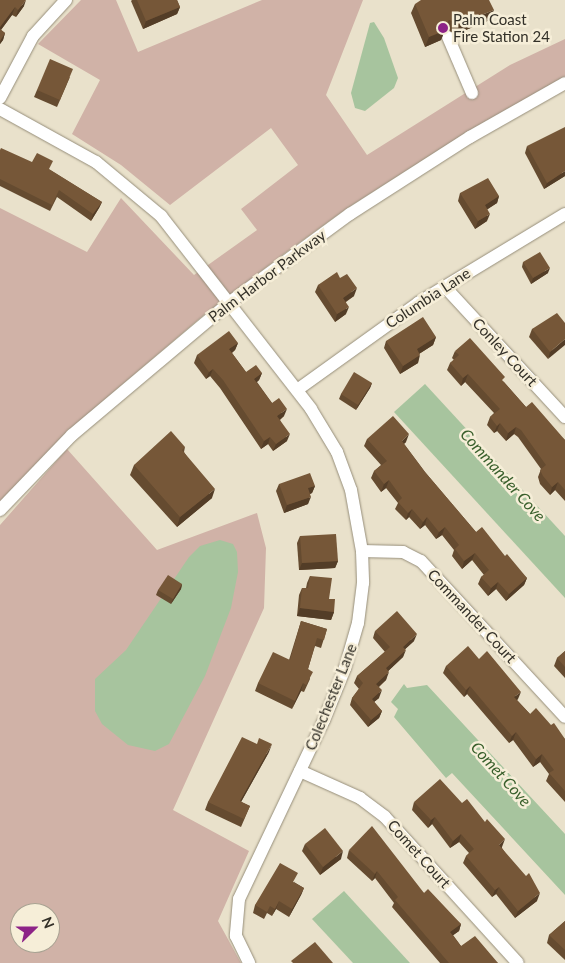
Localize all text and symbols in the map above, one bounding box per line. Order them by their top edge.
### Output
place label: Palm Coast Fire Station 24 [453,10,550,45]
marker: Palm Coast Fire Station 24 [437,22,449,34]
street label: Palm Harbor Parkway [205,226,329,326]
street label: Columbia Lane [382,264,474,332]
street label: Conley Court [469,314,541,390]
water label: Commander Cove [456,425,550,525]
street label: Commander Court [424,565,520,667]
street label: Colechester Lane [301,641,361,753]
water label: Comet Cove [467,738,535,810]
street label: Comet Court [384,816,454,892]
north arrow [10,903,60,953]
text: N [39,914,58,931]

